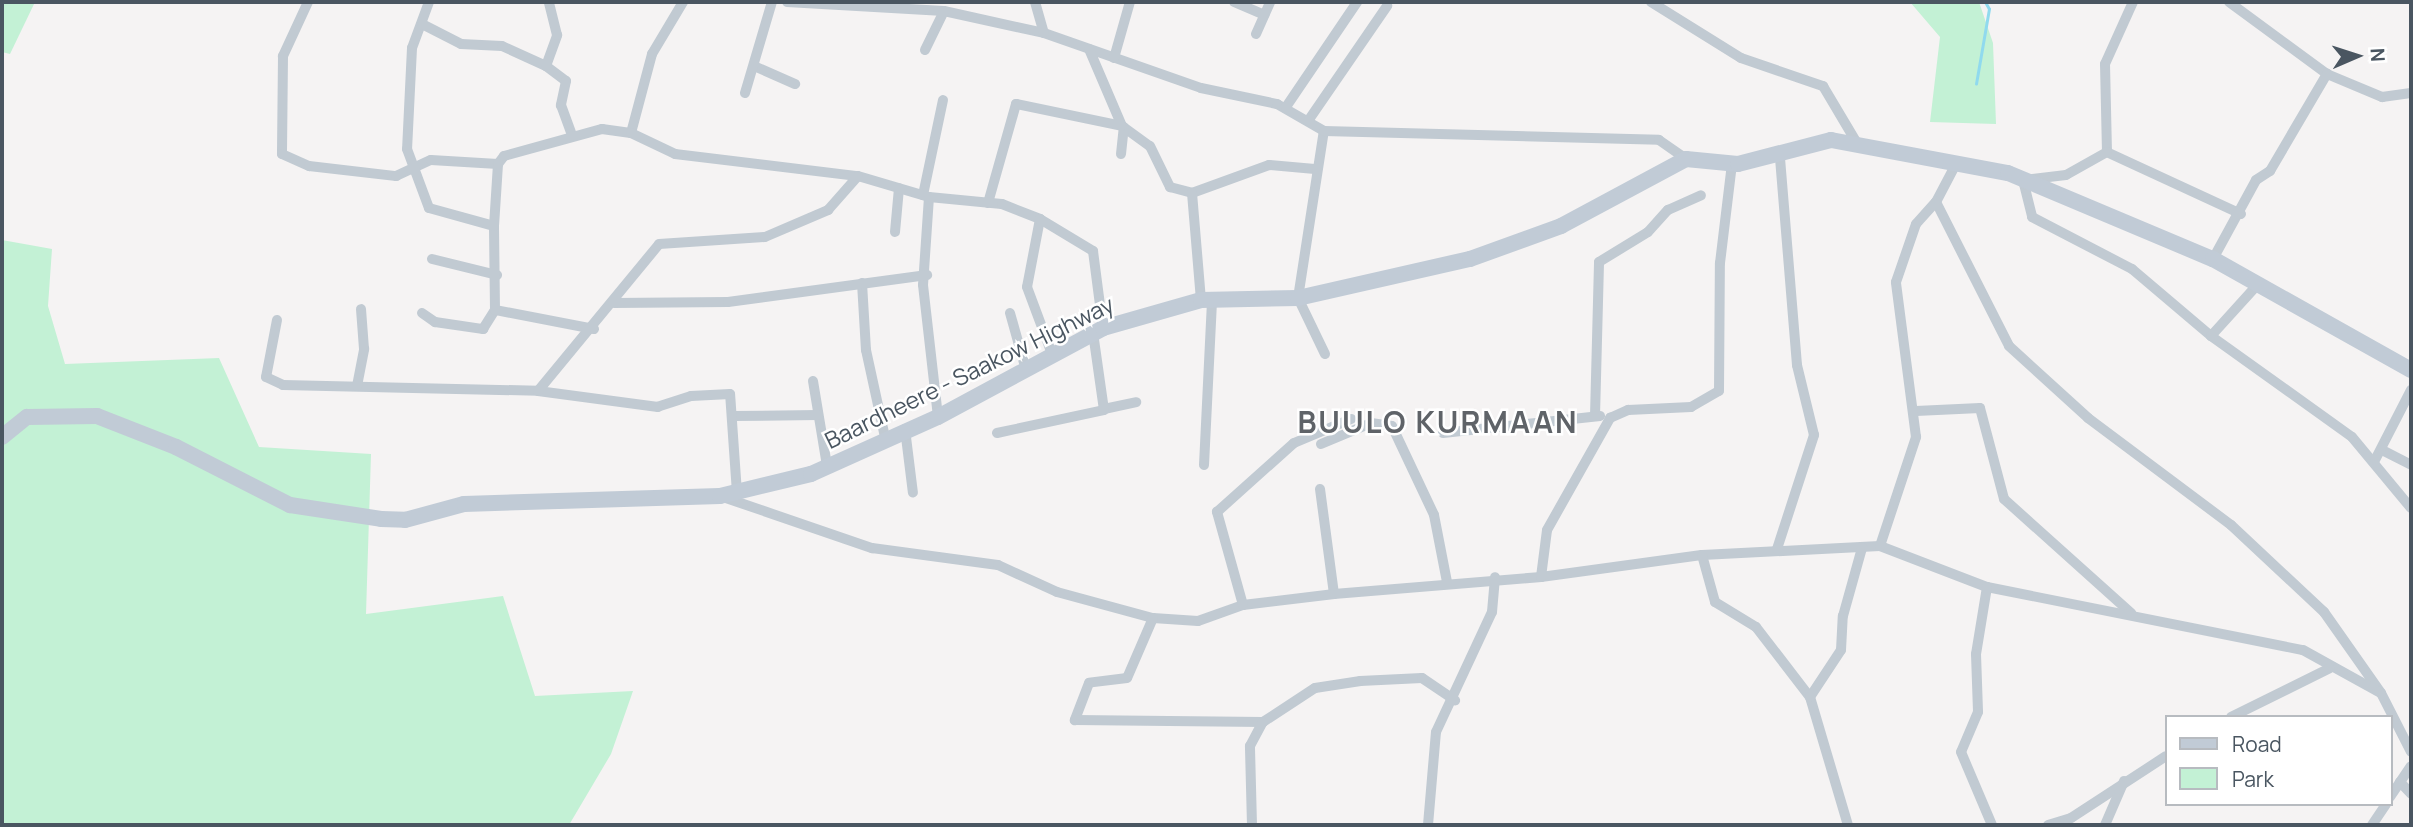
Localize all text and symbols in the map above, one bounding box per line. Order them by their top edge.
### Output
north arrow [2322,21,2392,91]
text: N [2365,47,2391,62]
street label: Baardheere - Saakow Highway [820,290,1118,454]
district label: BUULO KURMAAN [1299,404,1577,440]
legend [2164,715,2392,806]
text: Road [2232,730,2282,758]
text: Park [2232,765,2274,793]

